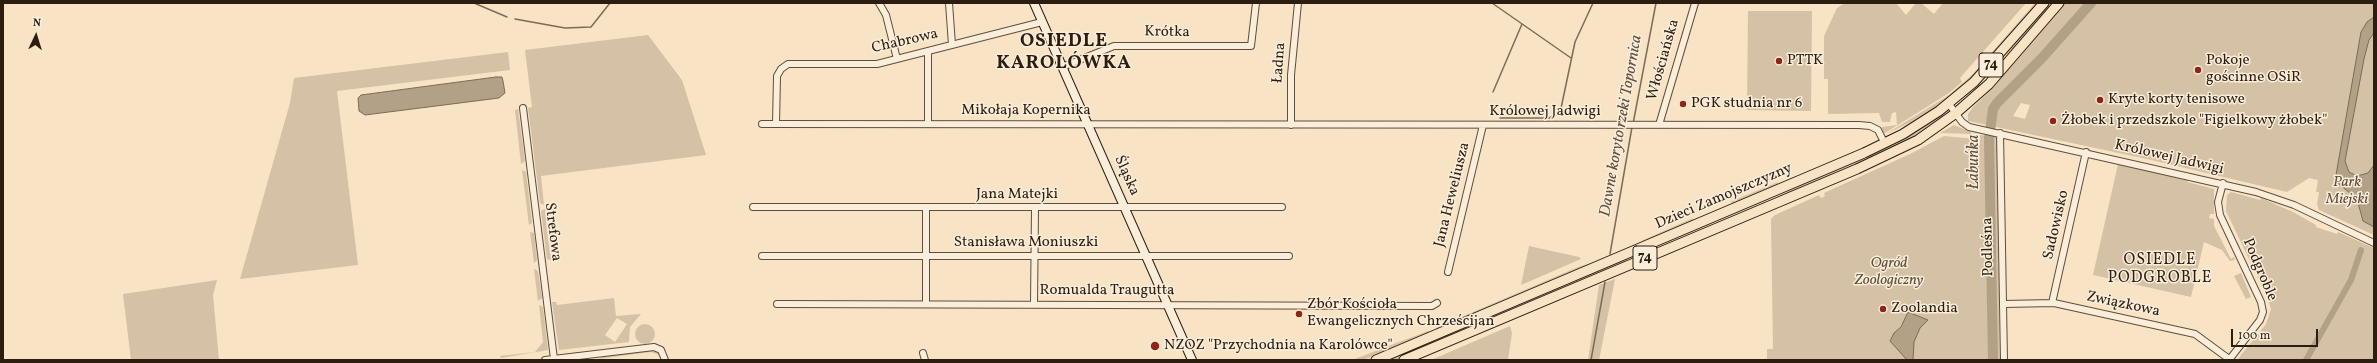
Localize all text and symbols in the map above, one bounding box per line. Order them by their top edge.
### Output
north arrow [16,16,56,56]
text: N [32,16,41,31]
street label: Włościańska [1644,17,1684,103]
street label: Krótka [1144,24,1190,42]
street label: Chabrowa [870,26,940,58]
district label: OSIEDLE KAROLÓWKA [996,32,1132,76]
water label: Dawne koryto rzeki Topornica [1597,34,1647,218]
street label: Ładna [1270,42,1290,84]
place label: PTTK [1787,52,1823,70]
place label: Pokoje gościnne OSiR [2206,52,2301,87]
road number: 74 [1979,53,2003,77]
marker: PTTK [1774,56,1784,66]
marker: Pokoje gościnne OSiR [2193,65,2203,75]
place label: Kryte korty tenisowe [2108,91,2245,109]
place label: PGK studnia nr 6 [1691,95,1802,113]
marker: Kryte korty tenisowe [2095,95,2105,105]
marker: PGK studnia nr 6 [1678,99,1688,109]
street label: Mikołaja Kopernika [961,102,1091,120]
street label: Królowej Jadwigi [1489,103,1601,121]
place label: Żłobek i przedszkole "Figielkowy żłobek" [2061,112,2327,130]
marker: Żłobek i przedszkole "Figielkowy żłobek" [2048,116,2058,126]
water label: Łabuńka [1965,135,1985,189]
street label: Królowej Jadwigi [2113,137,2225,179]
street label: Jana Heweliusza [1431,141,1475,249]
street label: Śląska [1109,153,1143,199]
street label: Dzieci Zamojszczyzny [1653,160,1795,234]
park label: Park Miejski [2326,174,2368,209]
street label: Jana Matejki [976,186,1058,204]
street label: Sadowisko [2040,189,2074,261]
street label: Strefowa [539,202,565,262]
street label: Podleśna [1979,217,1999,277]
street label: Stanisława Moniuszki [954,234,1098,252]
street label: Podgroble [2238,236,2280,304]
road number: 74 [1633,246,1657,270]
district label: OSIEDLE PODGROBLE [2108,251,2212,289]
park label: Ogród Zoologiczny [1855,255,1923,290]
street label: Romualda Traugutta [1040,282,1174,300]
street label: Związkowa [2085,288,2161,322]
place label: Zbór Kościoła Ewangelicznych Chrześcijan [1307,296,1494,331]
place label: Zoolandia [1891,300,1958,318]
marker: Zoolandia [1878,304,1888,314]
marker: Zbór Kościoła Ewangelicznych Chrześcijan [1294,309,1304,319]
scale bar [2233,321,2320,347]
text: 100 m [2238,328,2270,344]
place label: NZOZ "Przychodnia na Karolówce" [1164,337,1393,355]
marker: NZOZ "Przychodnia na Karolówce" [1149,340,1161,352]

